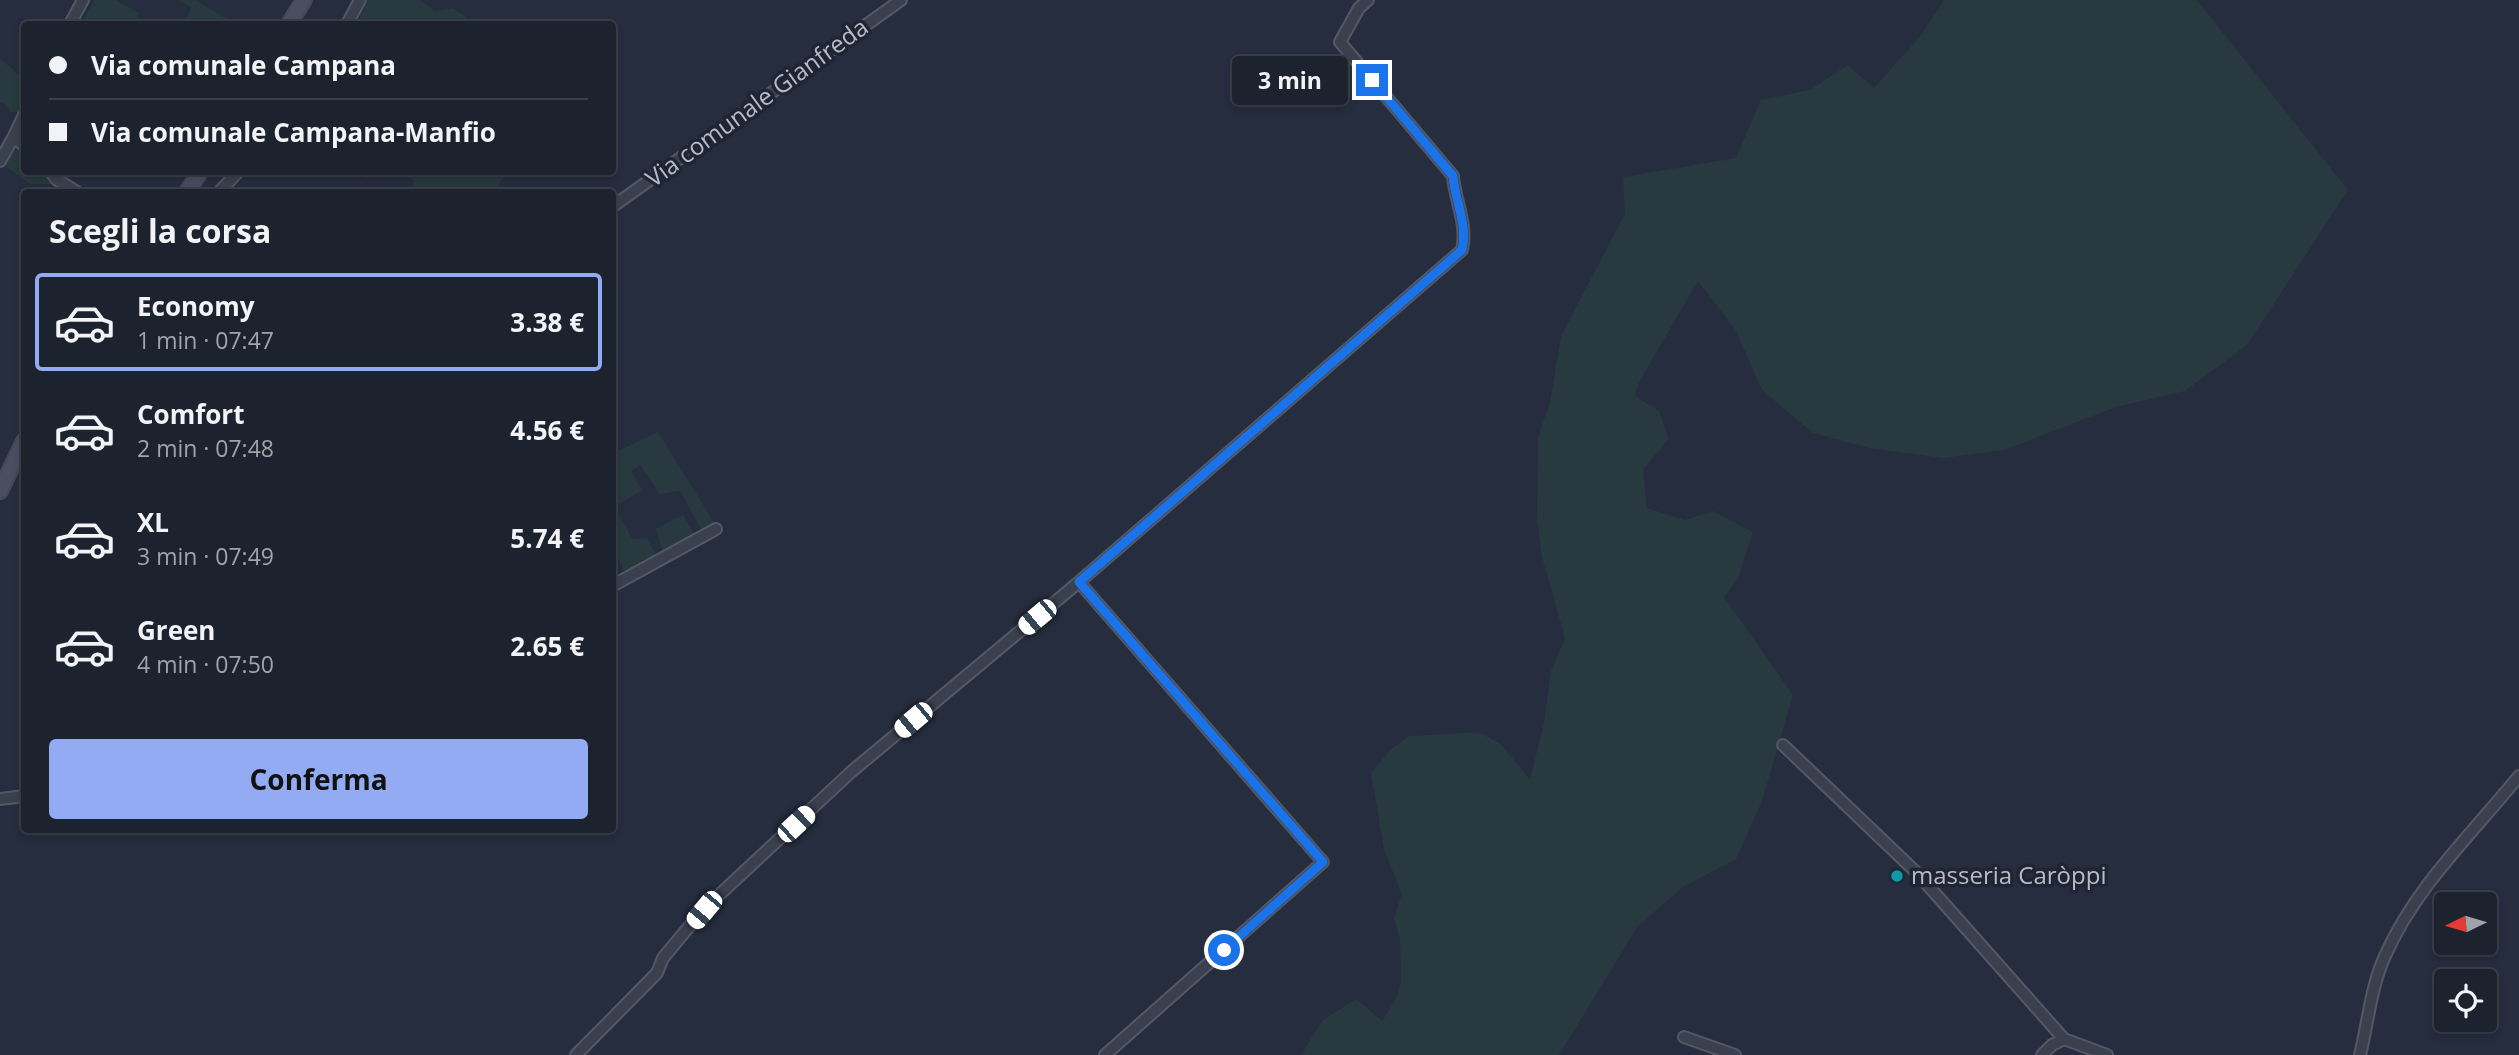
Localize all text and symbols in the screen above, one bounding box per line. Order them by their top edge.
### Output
street label: Via comunale Gianfreda [638,10,874,194]
text: Via comunale Campana [91,47,396,83]
callout: 3 min [1232,56,1348,104]
text: 3 min [1258,64,1322,96]
route end [1356,64,1388,96]
text: Via comunale Campana-Manfio [91,114,496,150]
text: Scegli la corsa [49,209,271,252]
text: Economy [137,288,255,324]
icon: car [53,291,116,354]
text: 3.38 € [510,304,584,340]
text: 1 min · 07:47 [137,324,274,356]
text: Comfort [137,396,244,432]
icon: car [53,399,116,462]
text: 4.56 € [510,412,584,448]
text: 2 min · 07:48 [137,432,274,464]
text: XL [137,504,169,540]
icon: car [53,507,116,570]
text: 5.74 € [510,520,584,556]
text: 3 min · 07:49 [137,540,274,572]
car [1015,595,1060,639]
text: Green [137,612,215,648]
icon: car [53,615,116,678]
text: 2.65 € [510,628,584,664]
text: 4 min · 07:50 [137,648,274,680]
car [891,698,936,742]
button: Conferma [49,739,588,819]
car [774,802,819,846]
place label: masseria Caròppi [1911,858,2106,891]
marker: masseria Caròppi [1889,868,1905,884]
car [683,887,726,933]
north arrow [2434,892,2497,956]
map controls [2434,892,2497,1032]
route start [1208,934,1240,966]
button: locate [2434,969,2497,1032]

